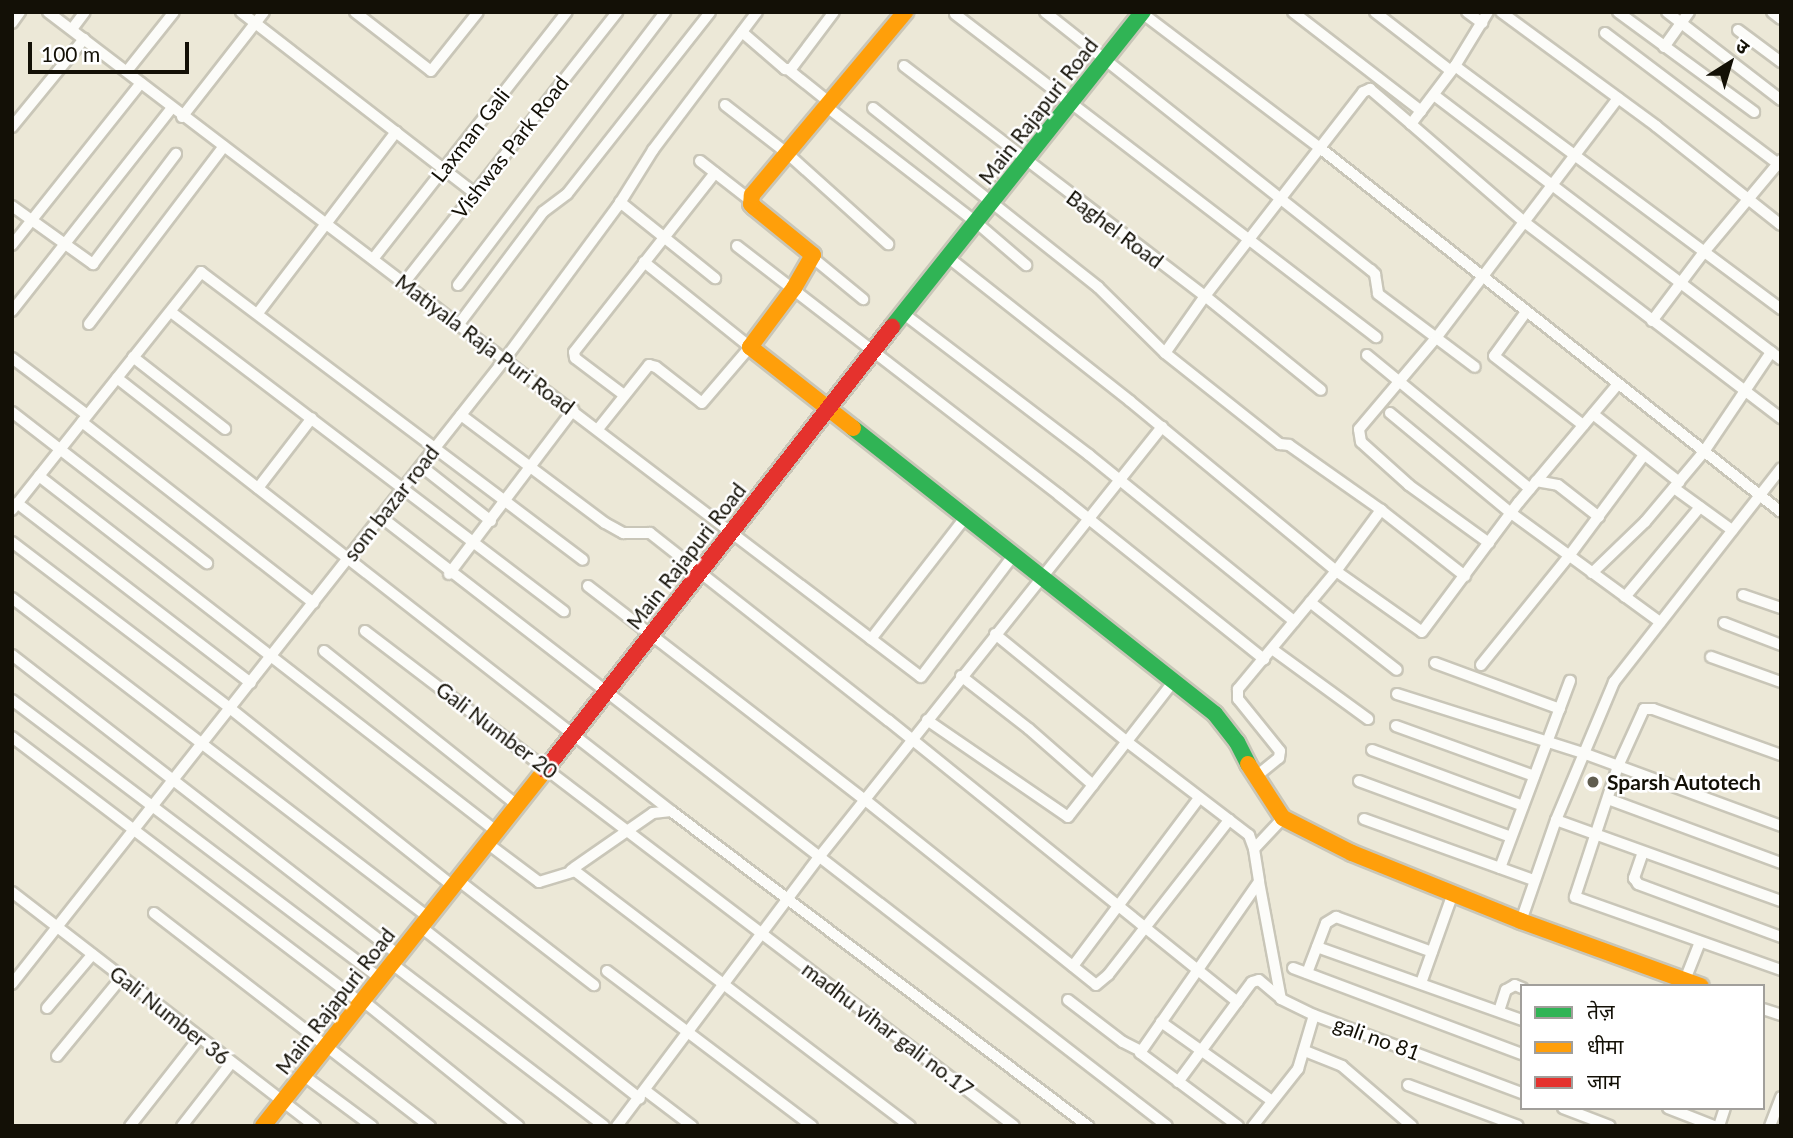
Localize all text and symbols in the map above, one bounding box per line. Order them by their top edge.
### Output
scale bar [32,28,192,72]
north arrow [1695,28,1765,98]
street label: Main Rajapuri Road [973,33,1103,189]
text: उ [1732,33,1754,58]
text: 100 m [41,41,100,66]
street label: Vishwas Park Road [446,71,574,223]
street label: Laxman Gali [426,83,514,187]
street label: Baghel Road [1062,184,1168,274]
street label: Matiyala Raja Puri Road [391,269,579,419]
street label: som bazar road [338,440,444,566]
street label: Main Rajapuri Road [621,478,751,634]
street label: Gali Number 20 [431,676,563,784]
place label: Sparsh Autotech [1607,769,1762,795]
marker: Sparsh Autotech [1585,774,1601,790]
street label: Main Rajapuri Road [270,923,400,1079]
street label: madhu vihar gali no.17 [797,956,979,1102]
street label: Gali Number 36 [105,960,235,1070]
legend [1520,984,1765,1110]
text: तेज़ [1587,998,1615,1023]
street label: gali no 81 [1330,1011,1424,1065]
text: धीमा [1587,1033,1623,1058]
text: जाम [1587,1068,1621,1093]

